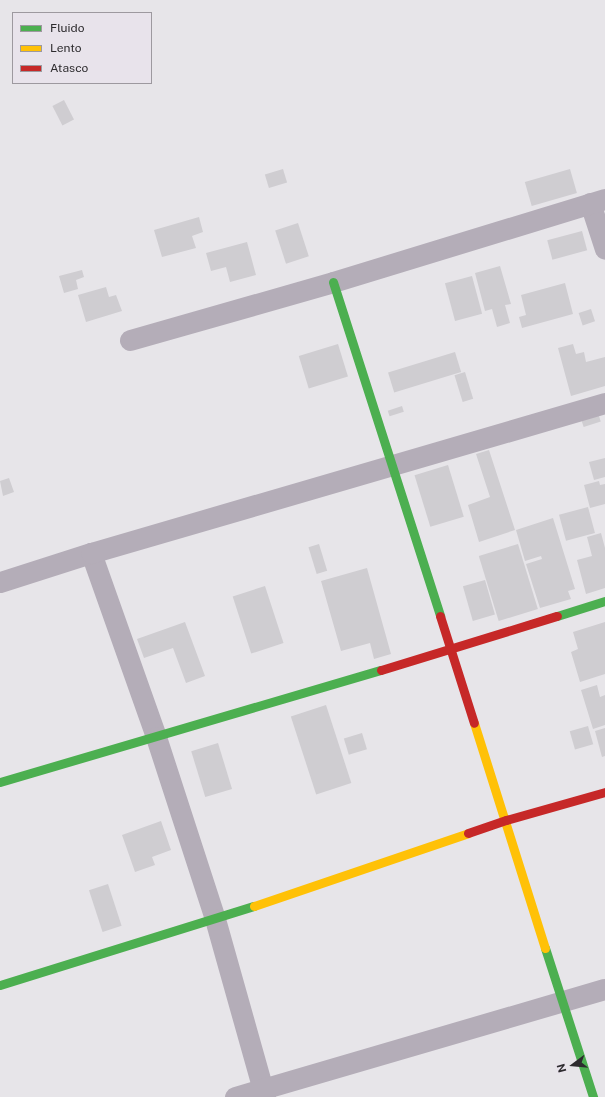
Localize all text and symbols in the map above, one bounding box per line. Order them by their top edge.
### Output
legend [12,12,152,84]
text: Fluido [50,21,85,35]
text: Lento [50,41,81,55]
text: Atasco [50,61,88,75]
north arrow [553,1045,593,1085]
text: N [555,1063,568,1074]

